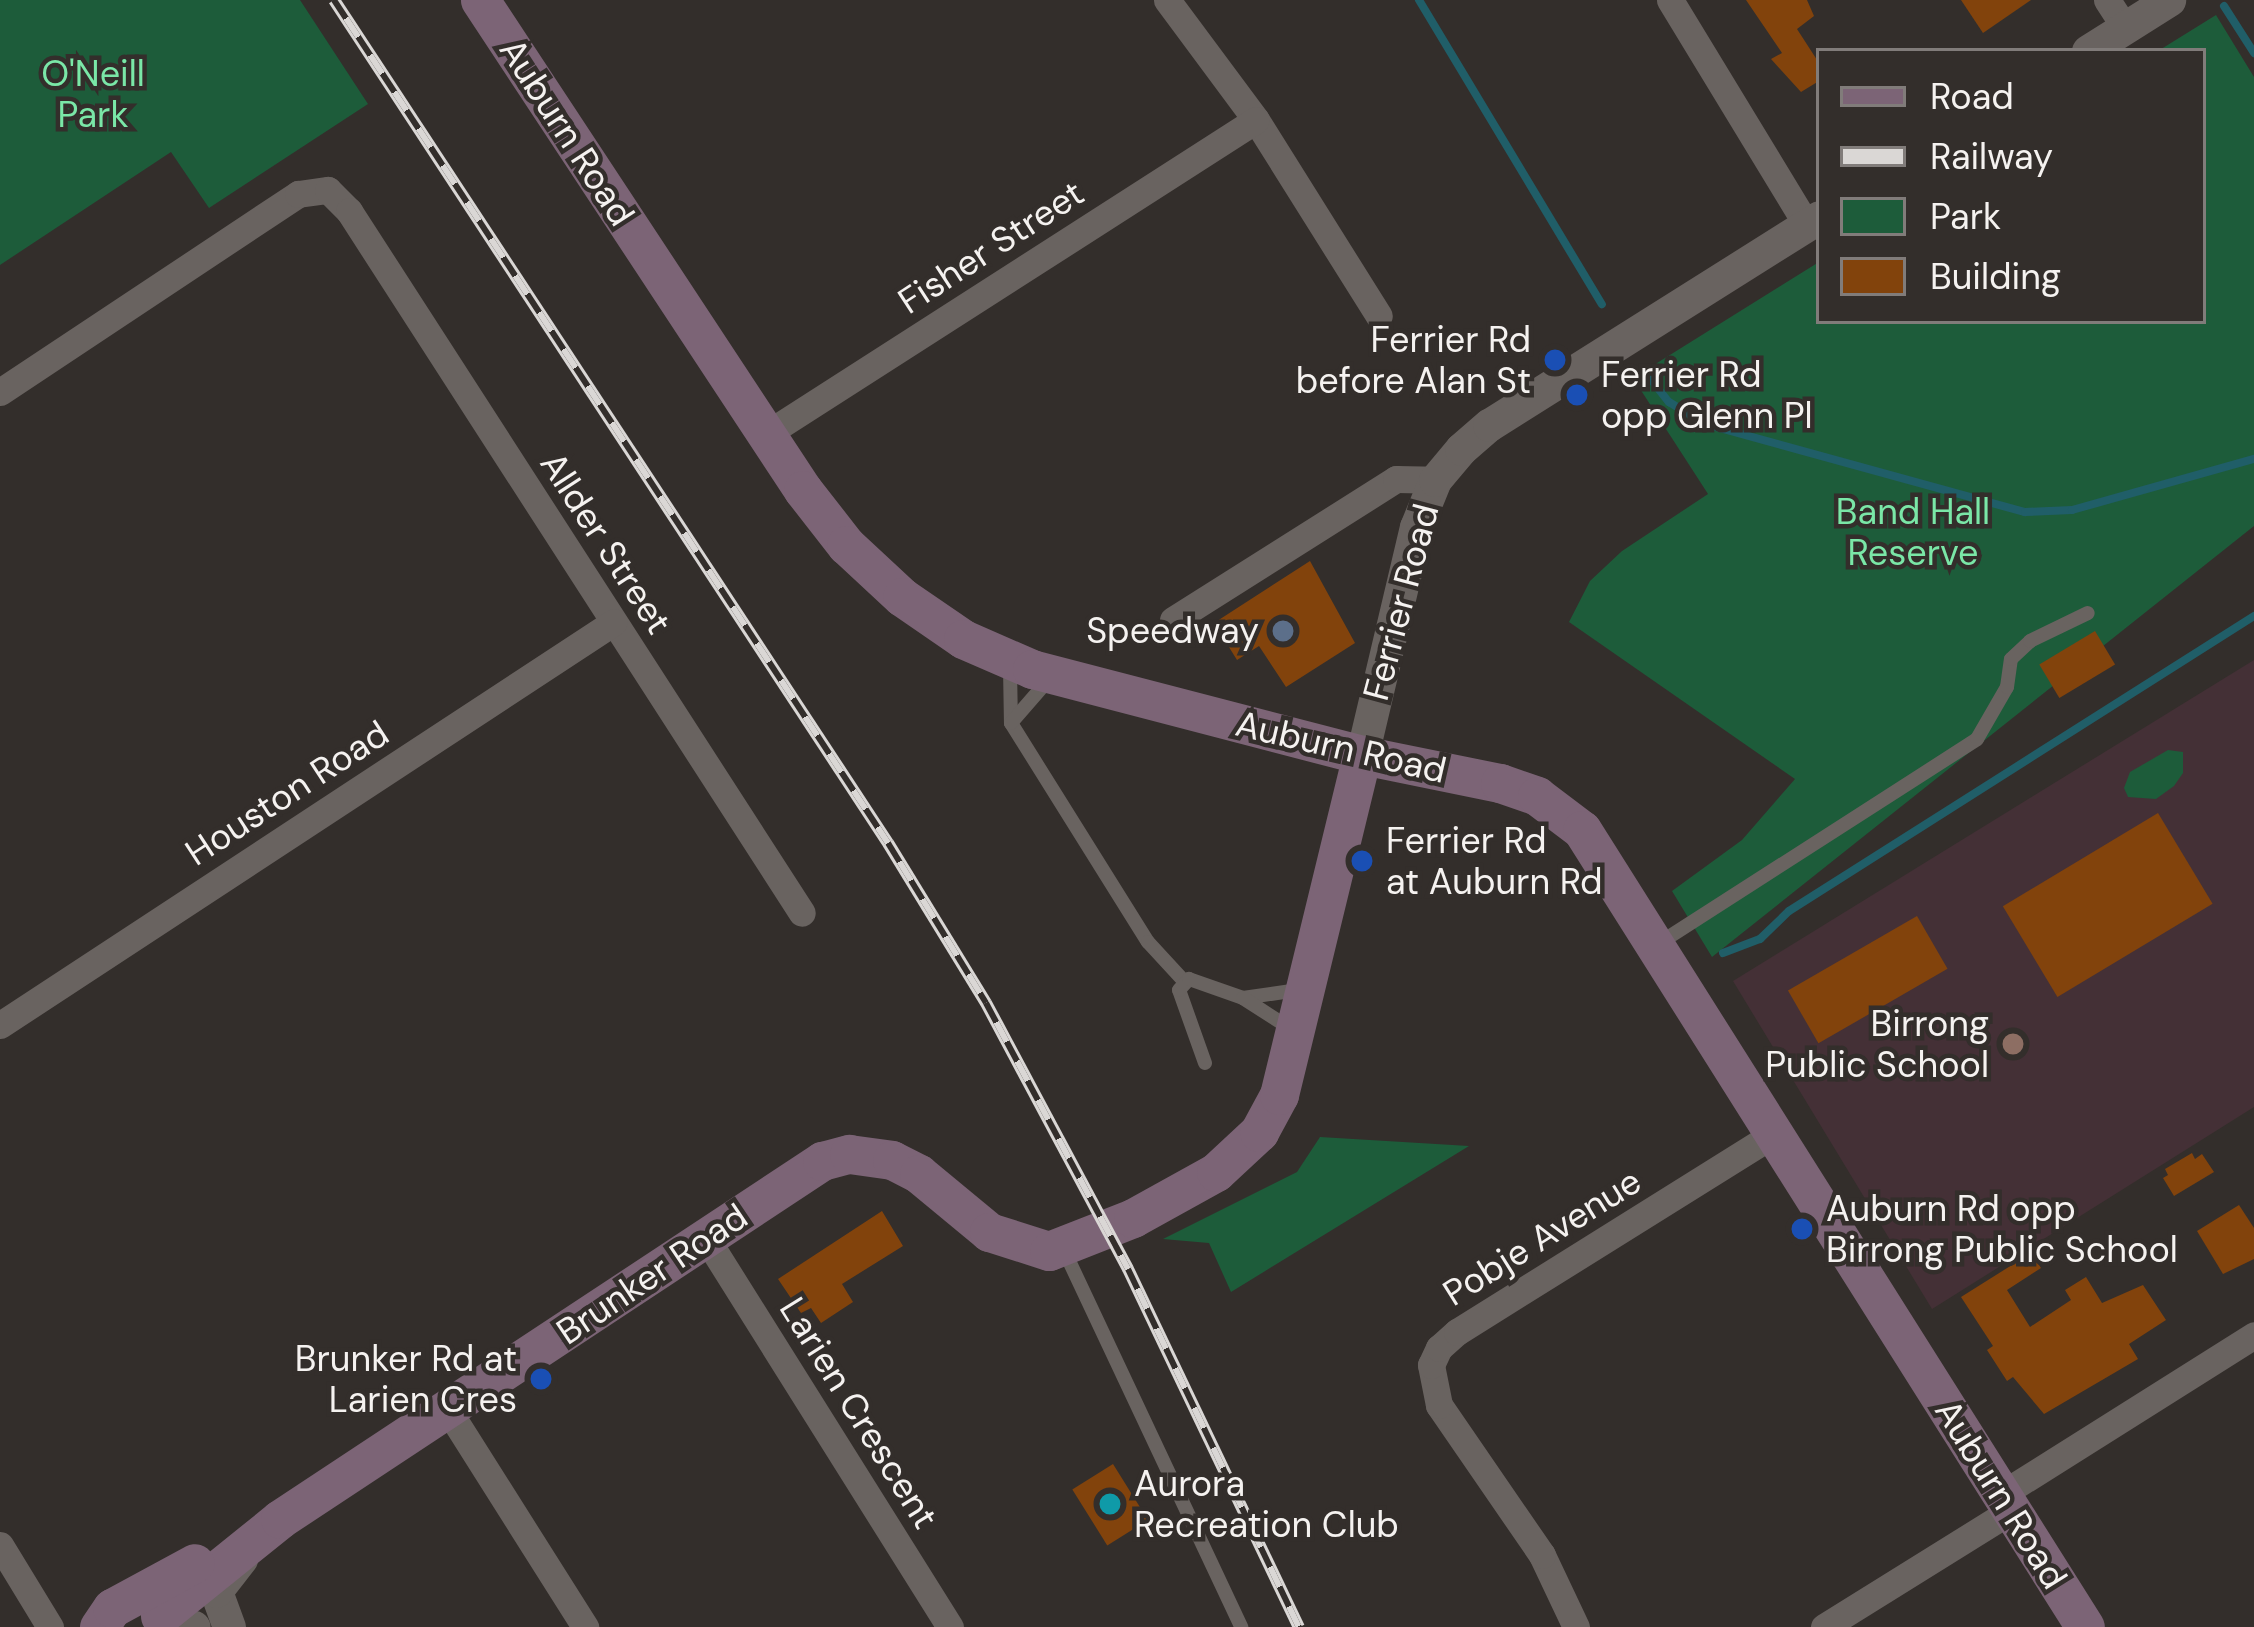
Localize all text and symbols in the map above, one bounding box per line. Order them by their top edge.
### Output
street label: Auburn Road [490,30,644,234]
legend [1816,48,2206,324]
park label: O'Neill Park [41,51,145,136]
text: Road [1930,73,2014,120]
text: Railway [1930,133,2053,180]
street label: Fisher Street [890,171,1092,323]
text: Park [1930,193,2001,240]
text: Building [1930,253,2061,300]
place label: Ferrier Rd before Alan St [1296,317,1531,402]
marker: Ferrier Rd before Alan St [1542,347,1568,373]
place label: Ferrier Rd opp Glenn Pl [1601,352,1813,437]
marker: Ferrier Rd opp Glenn Pl [1564,382,1590,408]
street label: Allder Street [531,444,681,642]
park label: Band Hall Reserve [1836,489,1990,574]
street label: Ferrier Road [1354,499,1448,705]
place label: Speedway [1086,609,1259,653]
marker: Speedway [1270,618,1296,644]
street label: Auburn Road [1232,702,1450,792]
street label: Houston Road [178,711,396,875]
place label: Ferrier Rd at Auburn Rd [1386,818,1603,903]
marker: Ferrier Rd at Auburn Rd [1349,848,1375,874]
place label: Birrong Public School [1765,1001,1989,1086]
marker: Birrong Public School [2000,1031,2026,1057]
street label: Pobje Avenue [1435,1159,1649,1315]
place label: Auburn Rd opp Birrong Public School [1826,1186,2178,1271]
street label: Brunker Road [549,1194,755,1354]
marker: Auburn Rd opp Birrong Public School [1789,1216,1815,1242]
street label: Larien Crescent [771,1290,947,1536]
place label: Brunker Rd at Larien Cres [295,1336,517,1421]
marker: Brunker Rd at Larien Cres [528,1366,554,1392]
street label: Auburn Road [1926,1392,2076,1596]
place label: Aurora Recreation Club [1134,1461,1399,1546]
marker: Aurora Recreation Club [1097,1491,1123,1517]

